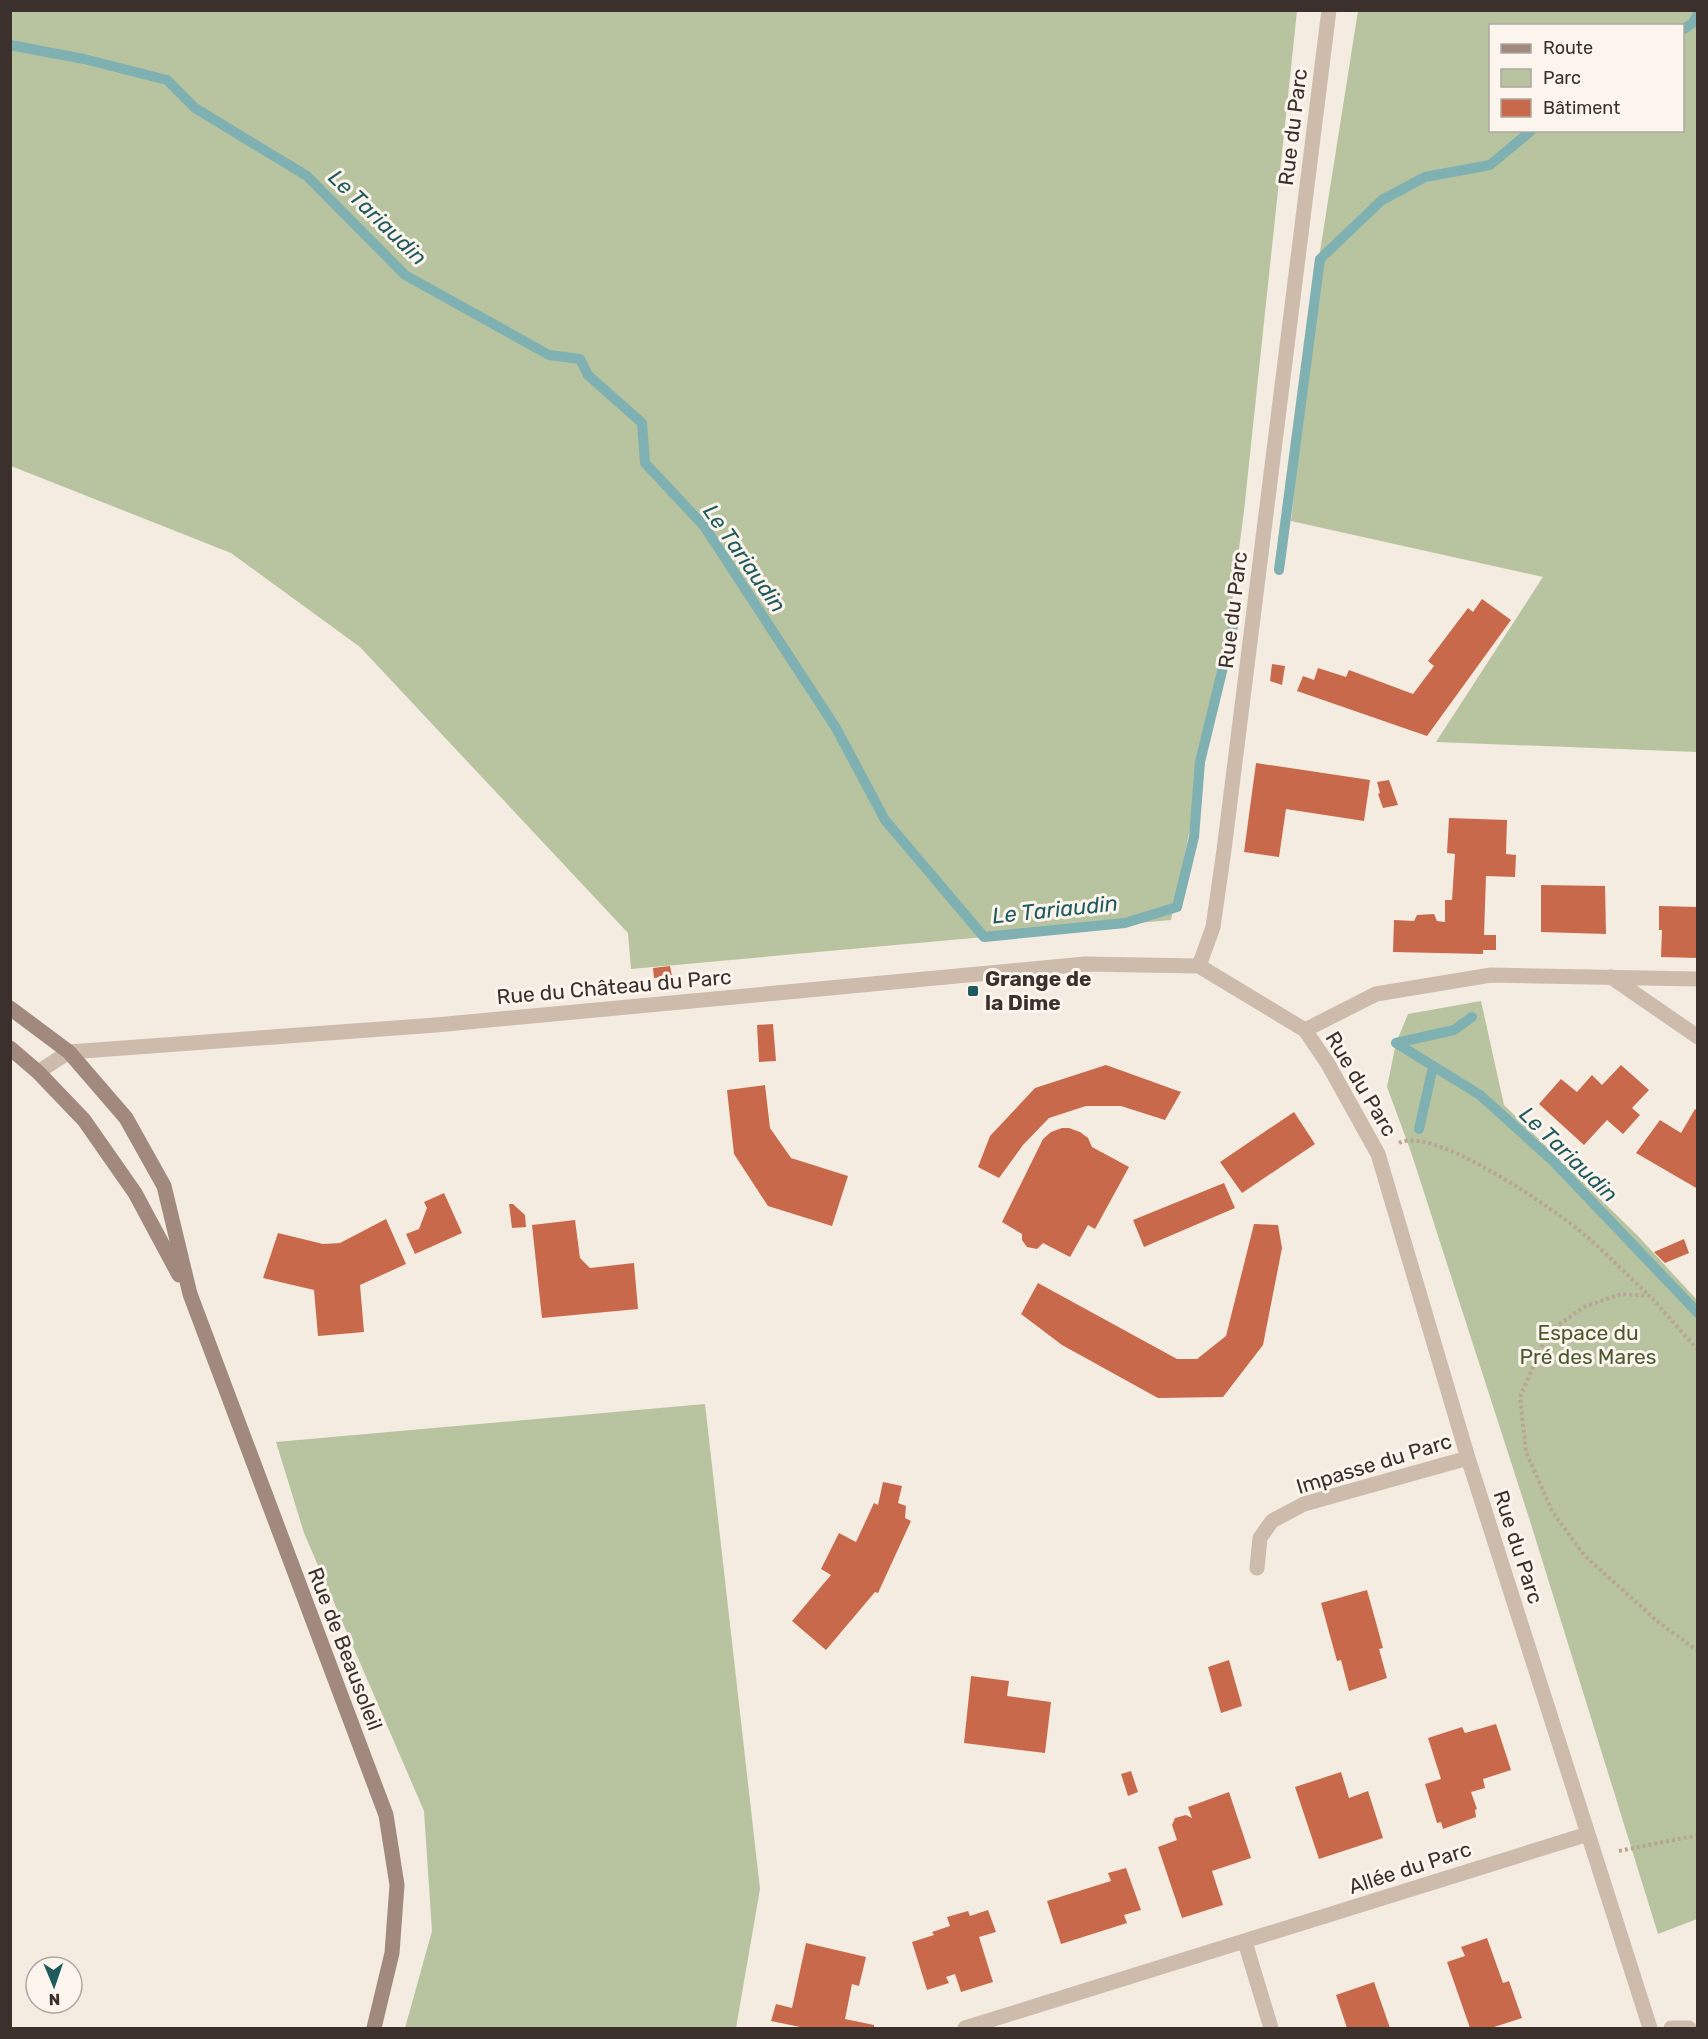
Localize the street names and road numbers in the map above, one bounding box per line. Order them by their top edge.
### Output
street label: Rue du Parc [1273,67,1312,187]
street label: Rue du Parc [1213,550,1252,670]
street label: Rue du Château du Parc [495,964,732,1009]
street label: Rue du Parc [1320,1027,1402,1141]
street label: Impasse du Parc [1293,1428,1455,1499]
street label: Rue du Parc [1488,1487,1549,1607]
street label: Rue de Beausoleil [303,1564,388,1734]
street label: Allée du Parc [1345,1836,1474,1899]

